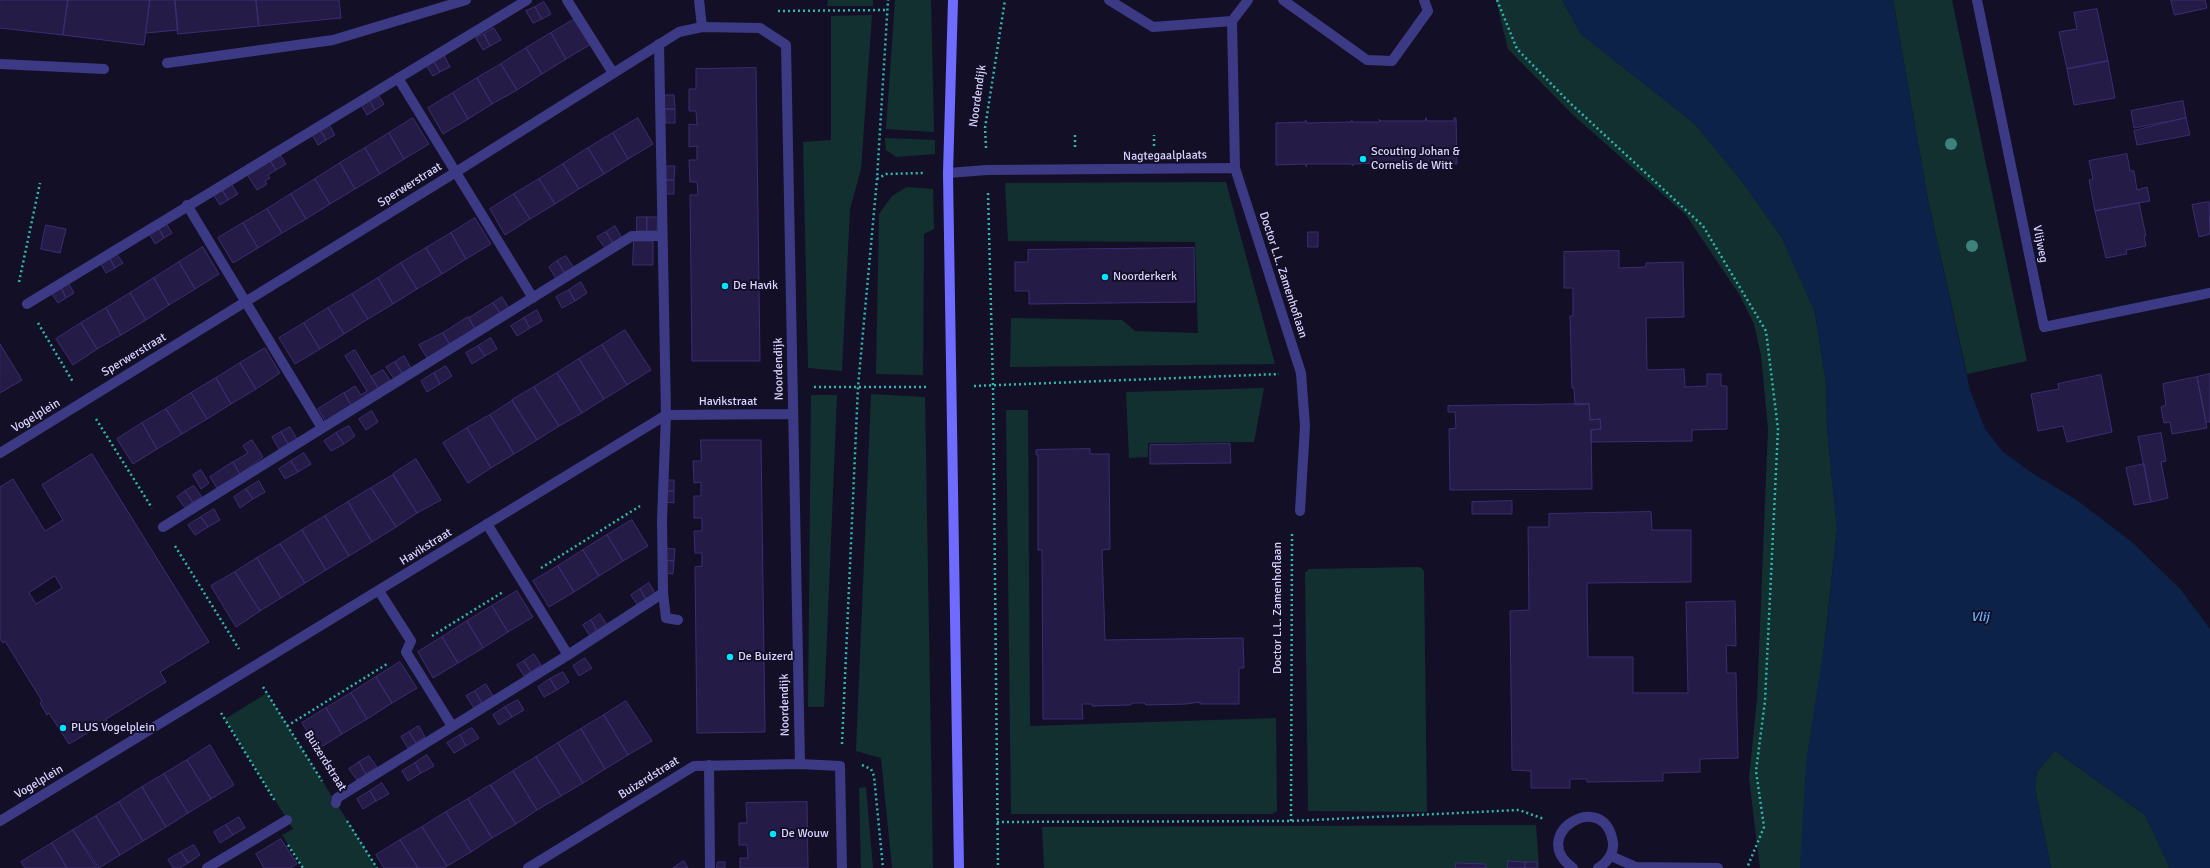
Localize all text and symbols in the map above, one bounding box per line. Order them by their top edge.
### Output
street label: Noordendijk [967,64,989,128]
place label: Scouting Johan & Cornelis de Witt [1371,145,1460,173]
street label: Nagtegaalplaats [1123,148,1207,164]
marker: Scouting Johan & Cornelis de Witt [1358,154,1368,164]
street label: Sperwerstraat [375,160,445,210]
street label: Doctor L.L. Zamenhoflaan [1256,210,1310,340]
street label: Vlijweg [2029,224,2051,264]
place label: Noorderkerk [1113,270,1177,284]
marker: Noorderkerk [1100,272,1110,282]
place label: De Havik [733,279,778,293]
marker: De Havik [720,281,730,291]
street label: Sperwerstraat [99,330,169,380]
street label: Noordendijk [771,337,787,401]
street label: Havikstraat [699,395,757,409]
street label: Vogelplein [9,396,63,436]
street label: Havikstraat [397,525,455,569]
street label: Doctor L.L. Zamenhoflaan [1271,542,1285,674]
water label: Vlij [1971,610,1989,626]
place label: De Buizerd [738,650,793,664]
marker: De Buizerd [725,652,735,662]
street label: Noordendijk [777,673,793,737]
place label: PLUS Vogelplein [71,721,155,735]
marker: PLUS Vogelplein [58,723,68,733]
street label: Buizerdstraat [301,728,349,794]
street label: Buizerdstraat [616,754,682,802]
street label: Vogelplein [12,762,66,802]
place label: De Wouw [781,827,829,841]
marker: De Wouw [768,829,778,839]

